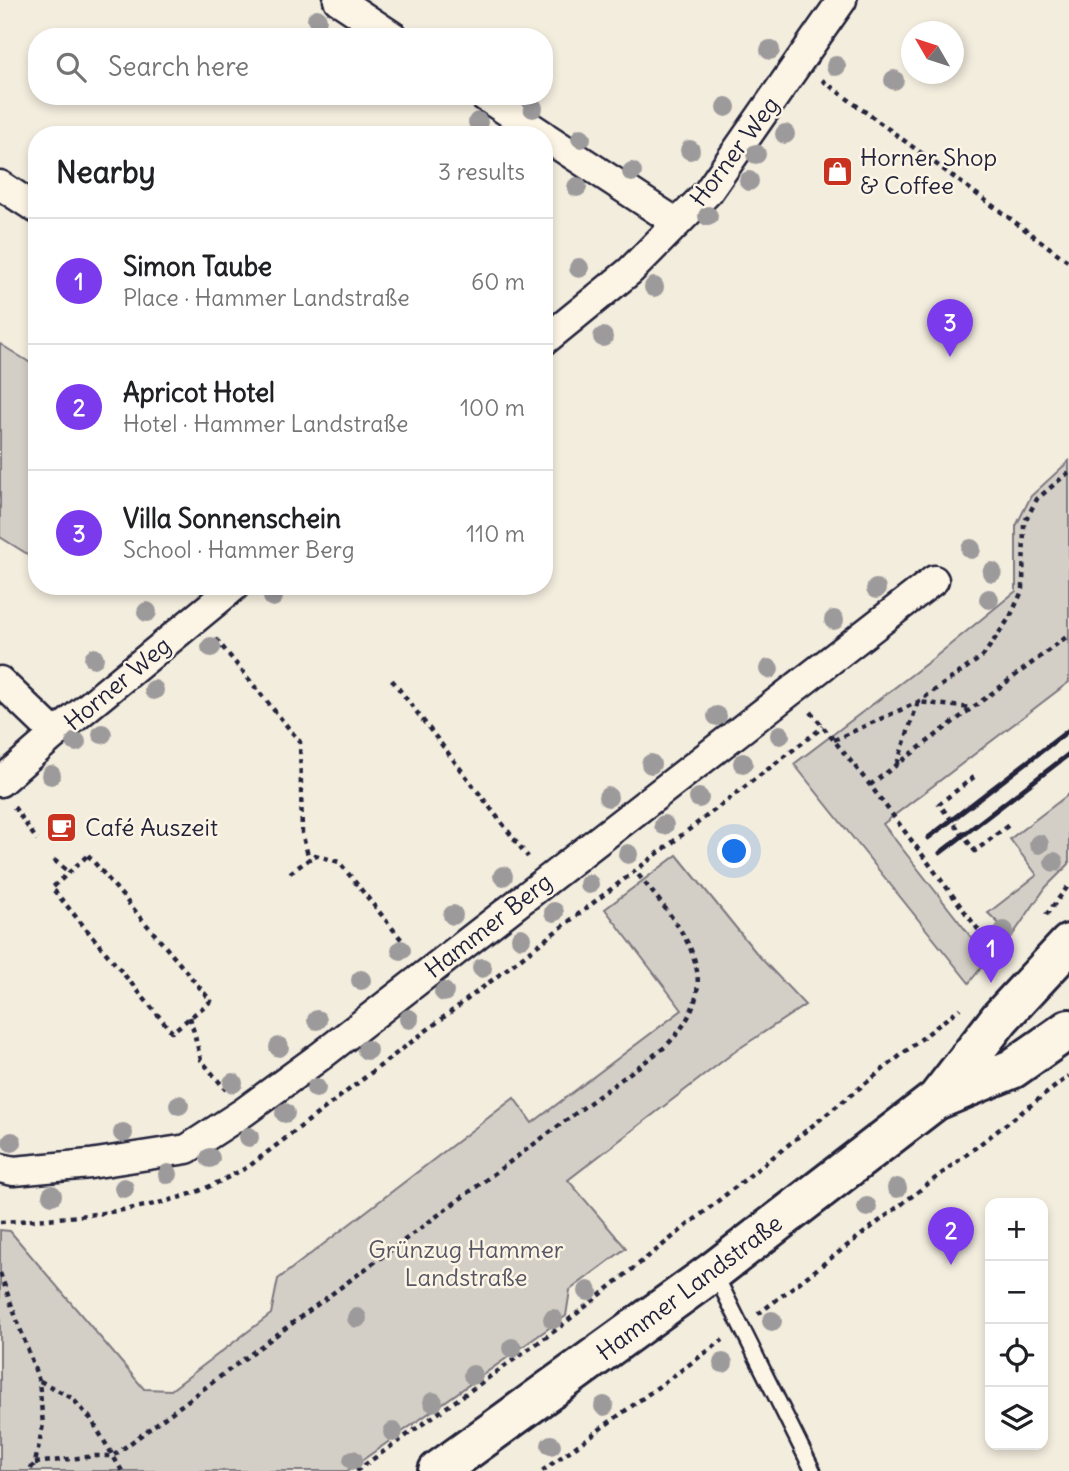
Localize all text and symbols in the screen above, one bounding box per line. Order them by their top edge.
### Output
north arrow [901,21,964,84]
search box [28,28,553,105]
icon: search [52,48,90,86]
text: Search here [108,50,249,83]
street label: Horner Weg [683,90,785,212]
place label: Horner Shop & Coffee [860,142,997,200]
text: Nearby [56,153,156,191]
shop icon: Horner Shop & Coffee [820,154,854,188]
text: 3 results [438,157,525,186]
text: Simon Taube [123,250,272,283]
text: 1 [74,267,84,296]
text: 60 m [471,267,525,296]
text: Place · Hammer Landstraße [123,283,410,312]
pin: 3 [927,299,973,357]
text: Apricot Hotel [123,376,275,409]
text: 2 [73,393,85,422]
text: 100 m [460,393,525,422]
text: Hotel · Hammer Landstraße [123,409,408,438]
text: Villa Sonnenschein [123,502,341,535]
text: 3 [72,519,86,548]
text: 110 m [466,519,525,548]
text: School · Hammer Berg [123,535,355,564]
street label: Horner Weg [58,630,176,736]
cafe icon: Café Auszeit [45,810,79,844]
place label: Café Auszeit [85,812,218,842]
your location [717,834,751,868]
street label: Hammer Berg [418,866,558,984]
pin: 1 [968,925,1014,983]
map controls [985,1198,1048,1450]
button: + [985,1198,1048,1261]
pin: 2 [928,1207,974,1265]
street label: Hammer Landstraße [590,1208,788,1366]
park label: Grünzug Hammer Landstraße [368,1234,564,1292]
button: − [985,1261,1048,1324]
button: locate [985,1324,1048,1387]
button: layers [985,1387,1048,1450]

